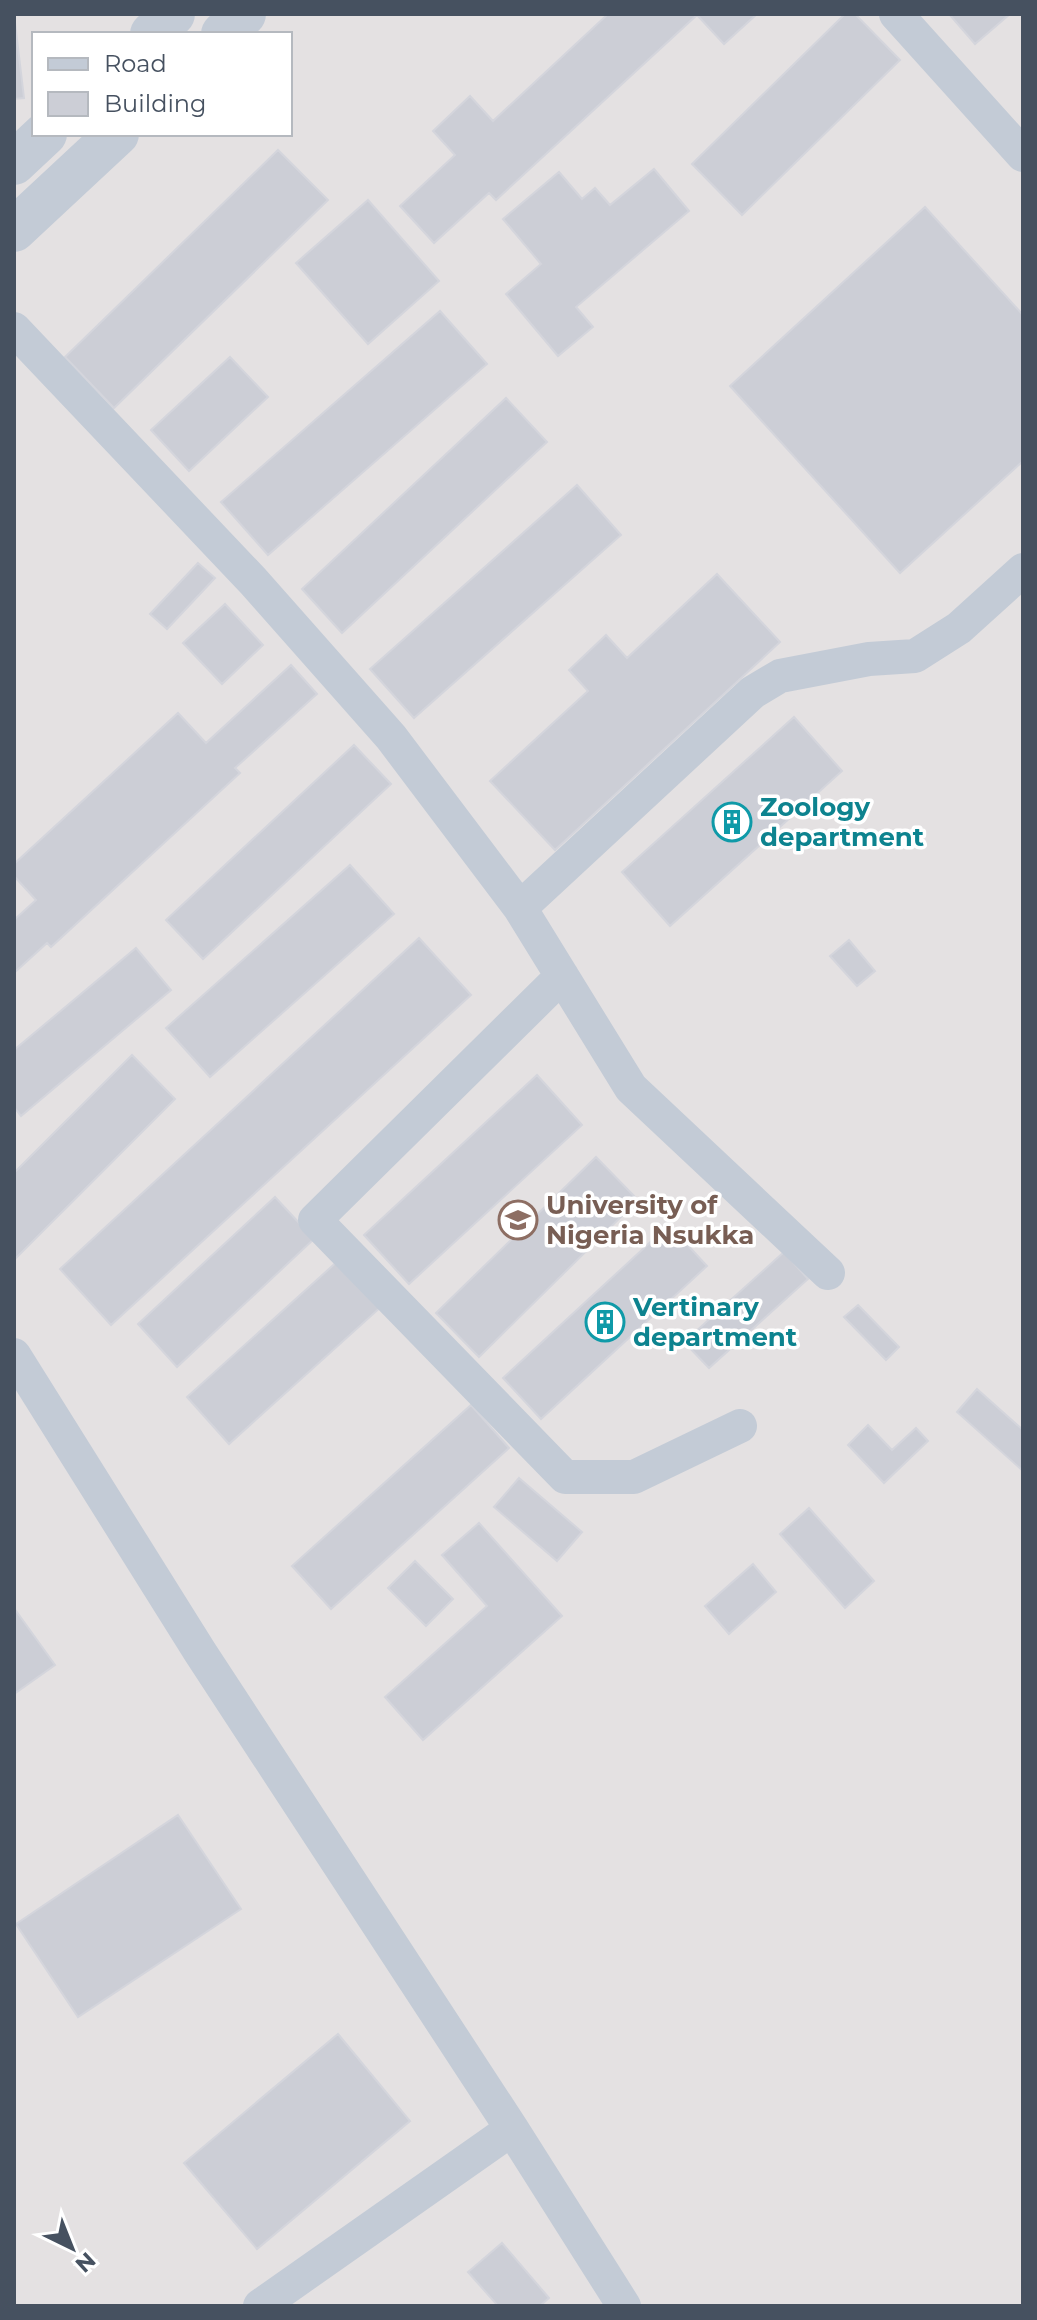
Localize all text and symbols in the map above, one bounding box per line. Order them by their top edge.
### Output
legend [32,32,292,136]
text: Road [104,49,167,78]
text: Building [104,89,207,118]
place label: Zoology department [760,791,924,853]
building icon: Zoology department [711,801,753,843]
place label: University of Nigeria Nsukka [546,1189,754,1251]
school or university icon: University of Nigeria Nsukka [497,1199,539,1241]
place label: Vertinary department [632,1291,797,1353]
building icon: Vertinary department [584,1301,626,1343]
north arrow [32,2208,112,2288]
text: N [70,2246,101,2278]

